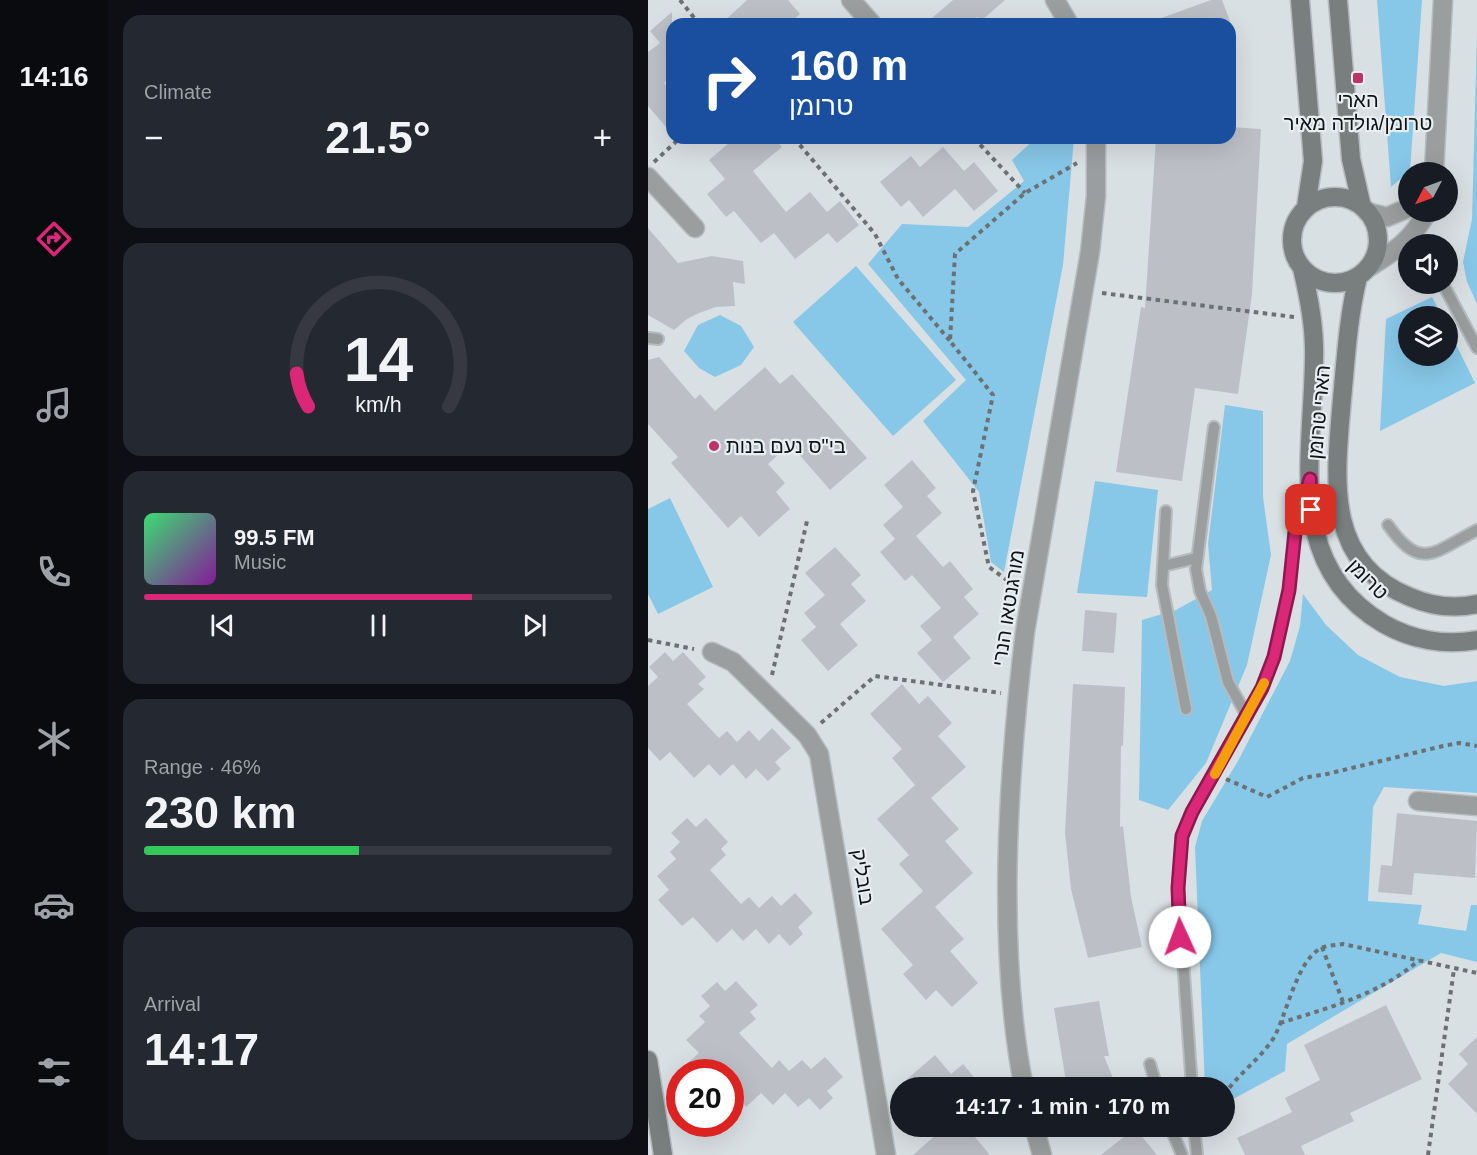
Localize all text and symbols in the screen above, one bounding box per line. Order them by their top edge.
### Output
icon: right [690,42,768,120]
text: 160 m [789,42,908,89]
text: 14:16 [19,62,89,92]
marker: הארי טרומן/גולדה מאיר [1351,71,1365,85]
text: Climate [144,81,212,103]
place label: הארי טרומן/גולדה מאיר [1284,89,1432,134]
text: טרומן [789,91,854,121]
text: 21.5° [325,112,431,163]
text: − [144,119,163,156]
text: + [593,119,612,156]
north arrow [1398,162,1458,222]
map controls [1398,162,1458,366]
icon: directions [33,218,75,260]
button: sound [1398,234,1458,294]
button: layers [1398,306,1458,366]
text: 14 [343,325,413,394]
street label: הארי טרומן [1304,364,1334,460]
icon: music [33,384,75,426]
text: km/h [355,393,401,417]
place label: בי"ס נעם בנות [726,435,846,457]
marker: בי"ס נעם בנות [707,439,721,453]
pin [1285,484,1336,535]
icon: arrive [1294,493,1327,526]
text: 99.5 FM [234,525,315,550]
street label: מורגנטאו הנרי [988,548,1028,668]
icon: phone [33,551,75,593]
text: Music [234,551,286,573]
street label: טרומן [1343,554,1393,604]
icon: previous [206,609,239,642]
icon: pause [362,609,395,642]
icon: next [518,609,551,642]
icon: climate [33,718,75,760]
text: Range · 46% [144,756,261,778]
text: 230 km [144,787,297,838]
street label: בובליק [848,847,878,907]
icon: car [33,884,75,926]
position arrow [1148,905,1212,969]
text: Arrival [144,993,201,1015]
text: 14:17 [144,1024,259,1075]
icon: filters [33,1051,75,1093]
speed limit sign: 20 [666,1059,744,1137]
text: 14:17 · 1 min · 170 m [955,1094,1170,1119]

